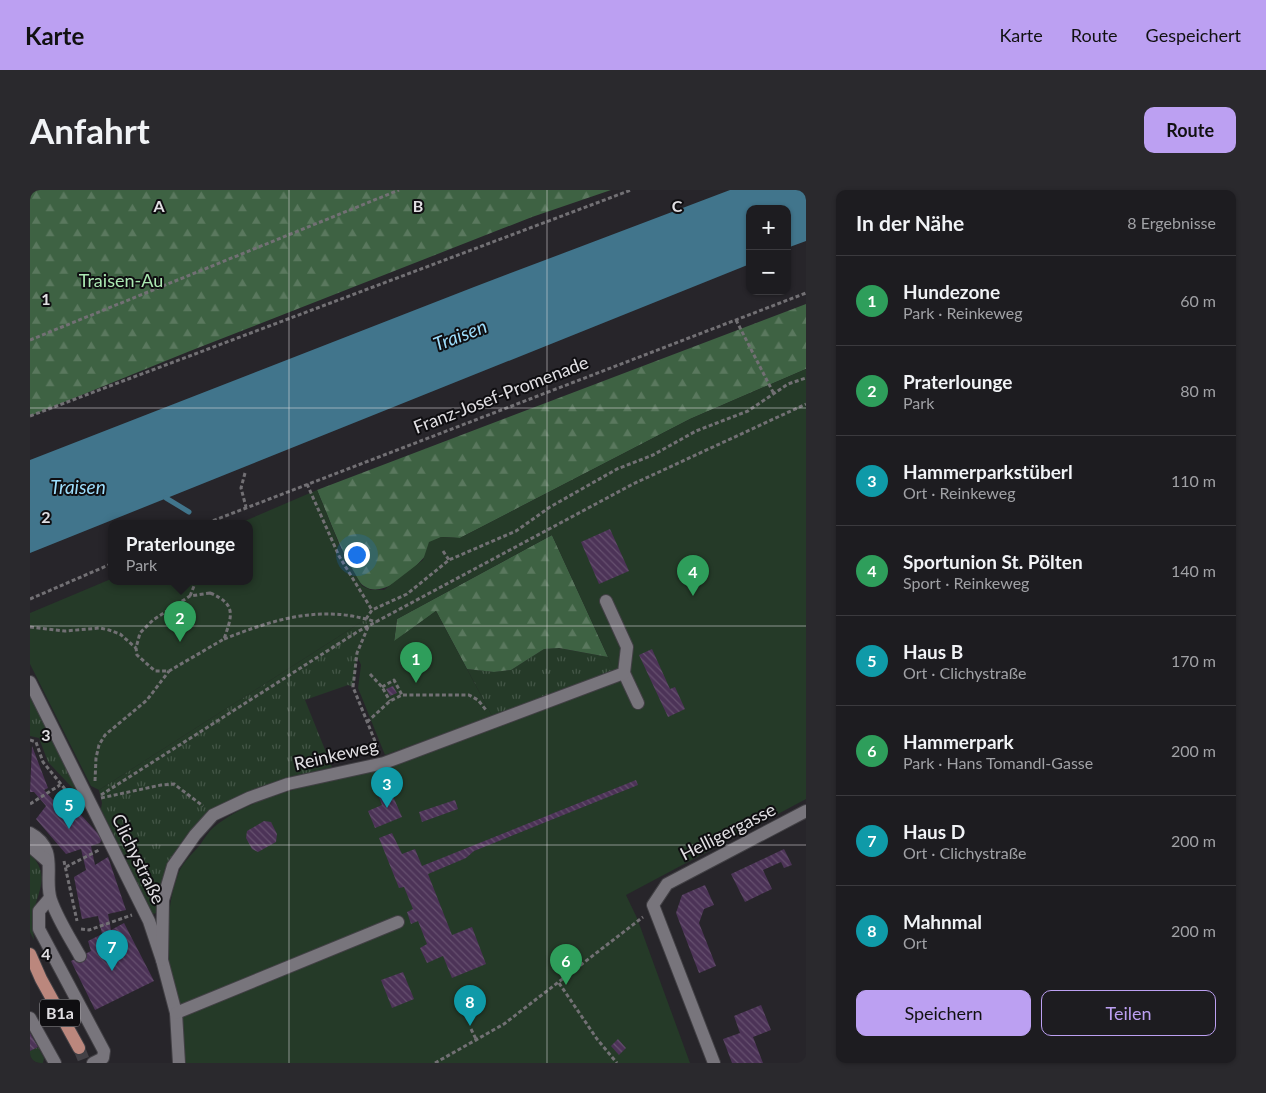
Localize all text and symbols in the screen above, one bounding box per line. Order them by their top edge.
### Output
text: Karte [25,21,84,50]
text: Karte [999,24,1043,46]
text: Route [1071,24,1118,46]
text: Gespeichert [1146,24,1241,46]
button: Route [1144,107,1236,153]
text: Anfahrt [30,109,150,151]
text: A [152,196,165,215]
text: B [413,196,423,215]
text: C [672,196,683,215]
map controls [746,205,791,295]
button: + [746,205,791,250]
text: In der Nähe [856,210,964,235]
text: 8 Ergebnisse [1127,213,1216,232]
button: − [746,250,791,295]
park label: Traisen-Au [79,269,163,291]
text: Hundezone [903,280,1000,303]
text: 1 [41,289,51,308]
text: 1 [867,291,877,310]
text: 60 m [1180,291,1216,310]
text: Park · Reinkeweg [903,303,1023,322]
water label: Traisen [430,314,490,355]
street label: Franz-Josef-Promenade [410,350,591,438]
text: Praterlounge [903,370,1012,393]
text: 2 [867,381,877,400]
text: 80 m [1180,381,1216,400]
text: Park [903,393,934,412]
text: Hammerparkstüberl [903,460,1073,483]
text: 3 [867,471,877,490]
text: 110 m [1171,471,1216,490]
water label: Traisen [50,475,106,498]
text: Ort · Reinkeweg [903,483,1016,502]
text: 2 [41,507,51,526]
popup [108,520,253,585]
text: Praterlounge [126,532,235,555]
your location [344,542,370,568]
text: Sportunion St. Pölten [903,550,1083,573]
text: Park [126,555,157,574]
pin: 4 [677,555,709,596]
text: 4 [867,561,877,580]
text: 140 m [1171,561,1216,580]
text: Sport · Reinkeweg [903,573,1029,592]
pin: 2 [164,601,196,642]
text: Haus B [903,640,963,663]
pin: 1 [400,642,432,683]
text: 5 [867,651,877,670]
text: 170 m [1171,651,1216,670]
text: Ort · Clichystraße [903,663,1026,682]
text: 3 [41,725,51,744]
text: Hammerpark [903,730,1014,753]
street label: Reinkeweg [292,734,380,774]
text: 6 [867,741,877,760]
text: 200 m [1171,741,1216,760]
text: Park · Hans Tomandl-Gasse [903,753,1093,772]
pin: 3 [371,767,403,808]
pin: 5 [53,788,85,829]
street label: Helligergasse [676,798,779,865]
street label: Clichystraße [108,810,170,907]
text: Haus D [903,820,965,843]
text: 7 [867,831,877,850]
text: 200 m [1171,831,1216,850]
text: Ort · Clichystraße [903,843,1026,862]
text: Mahnmal [903,910,982,933]
text: 8 [867,921,877,940]
text: 200 m [1171,921,1216,940]
pin: 7 [96,930,128,971]
text: Ort [903,933,927,952]
text: 4 [41,944,51,963]
pin: 6 [550,944,582,985]
pin: 8 [454,985,486,1026]
button: Speichern [856,990,1031,1036]
button: Teilen [1041,990,1216,1036]
road number: B1a [40,1000,80,1026]

